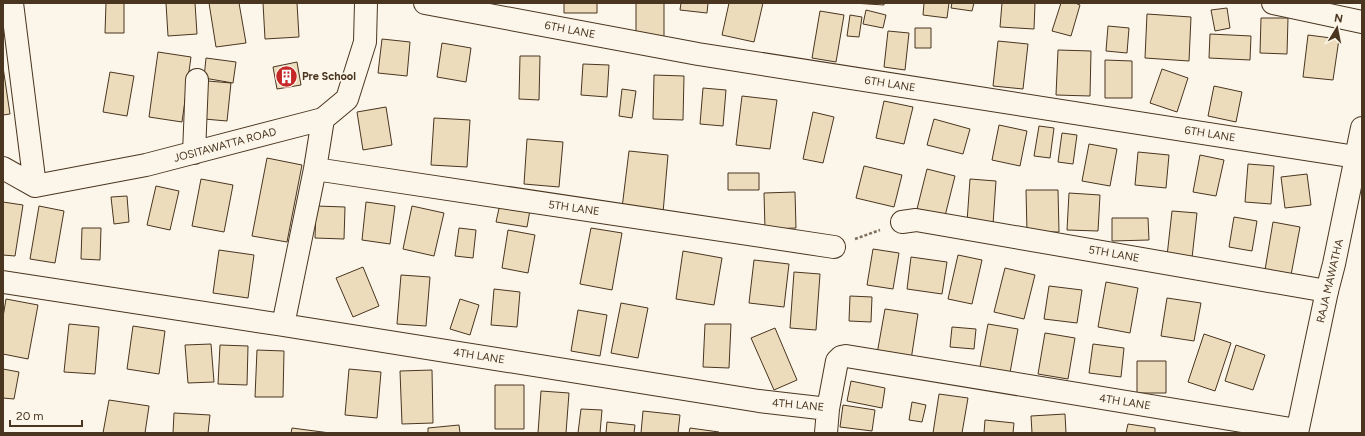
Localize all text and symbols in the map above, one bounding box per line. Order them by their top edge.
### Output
north arrow [1317,8,1357,48]
text: N [1333,12,1344,26]
street label: 6TH LANE [543,19,597,41]
building icon: Pre School [274,63,300,89]
place label: Pre School [302,70,356,83]
street label: 6TH LANE [864,74,916,94]
street label: 6TH LANE [1184,124,1236,144]
street label: JOSITAWATTA ROAD [172,125,278,165]
street label: 5TH LANE [548,198,600,218]
street label: RAJA MAWATHA [1314,237,1346,324]
street label: 5TH LANE [1087,243,1141,265]
street label: 4TH LANE [452,346,506,366]
street label: 4TH LANE [1098,392,1152,412]
street label: 4TH LANE [771,396,825,414]
scale bar [10,402,82,428]
text: 20 m [16,409,44,423]

